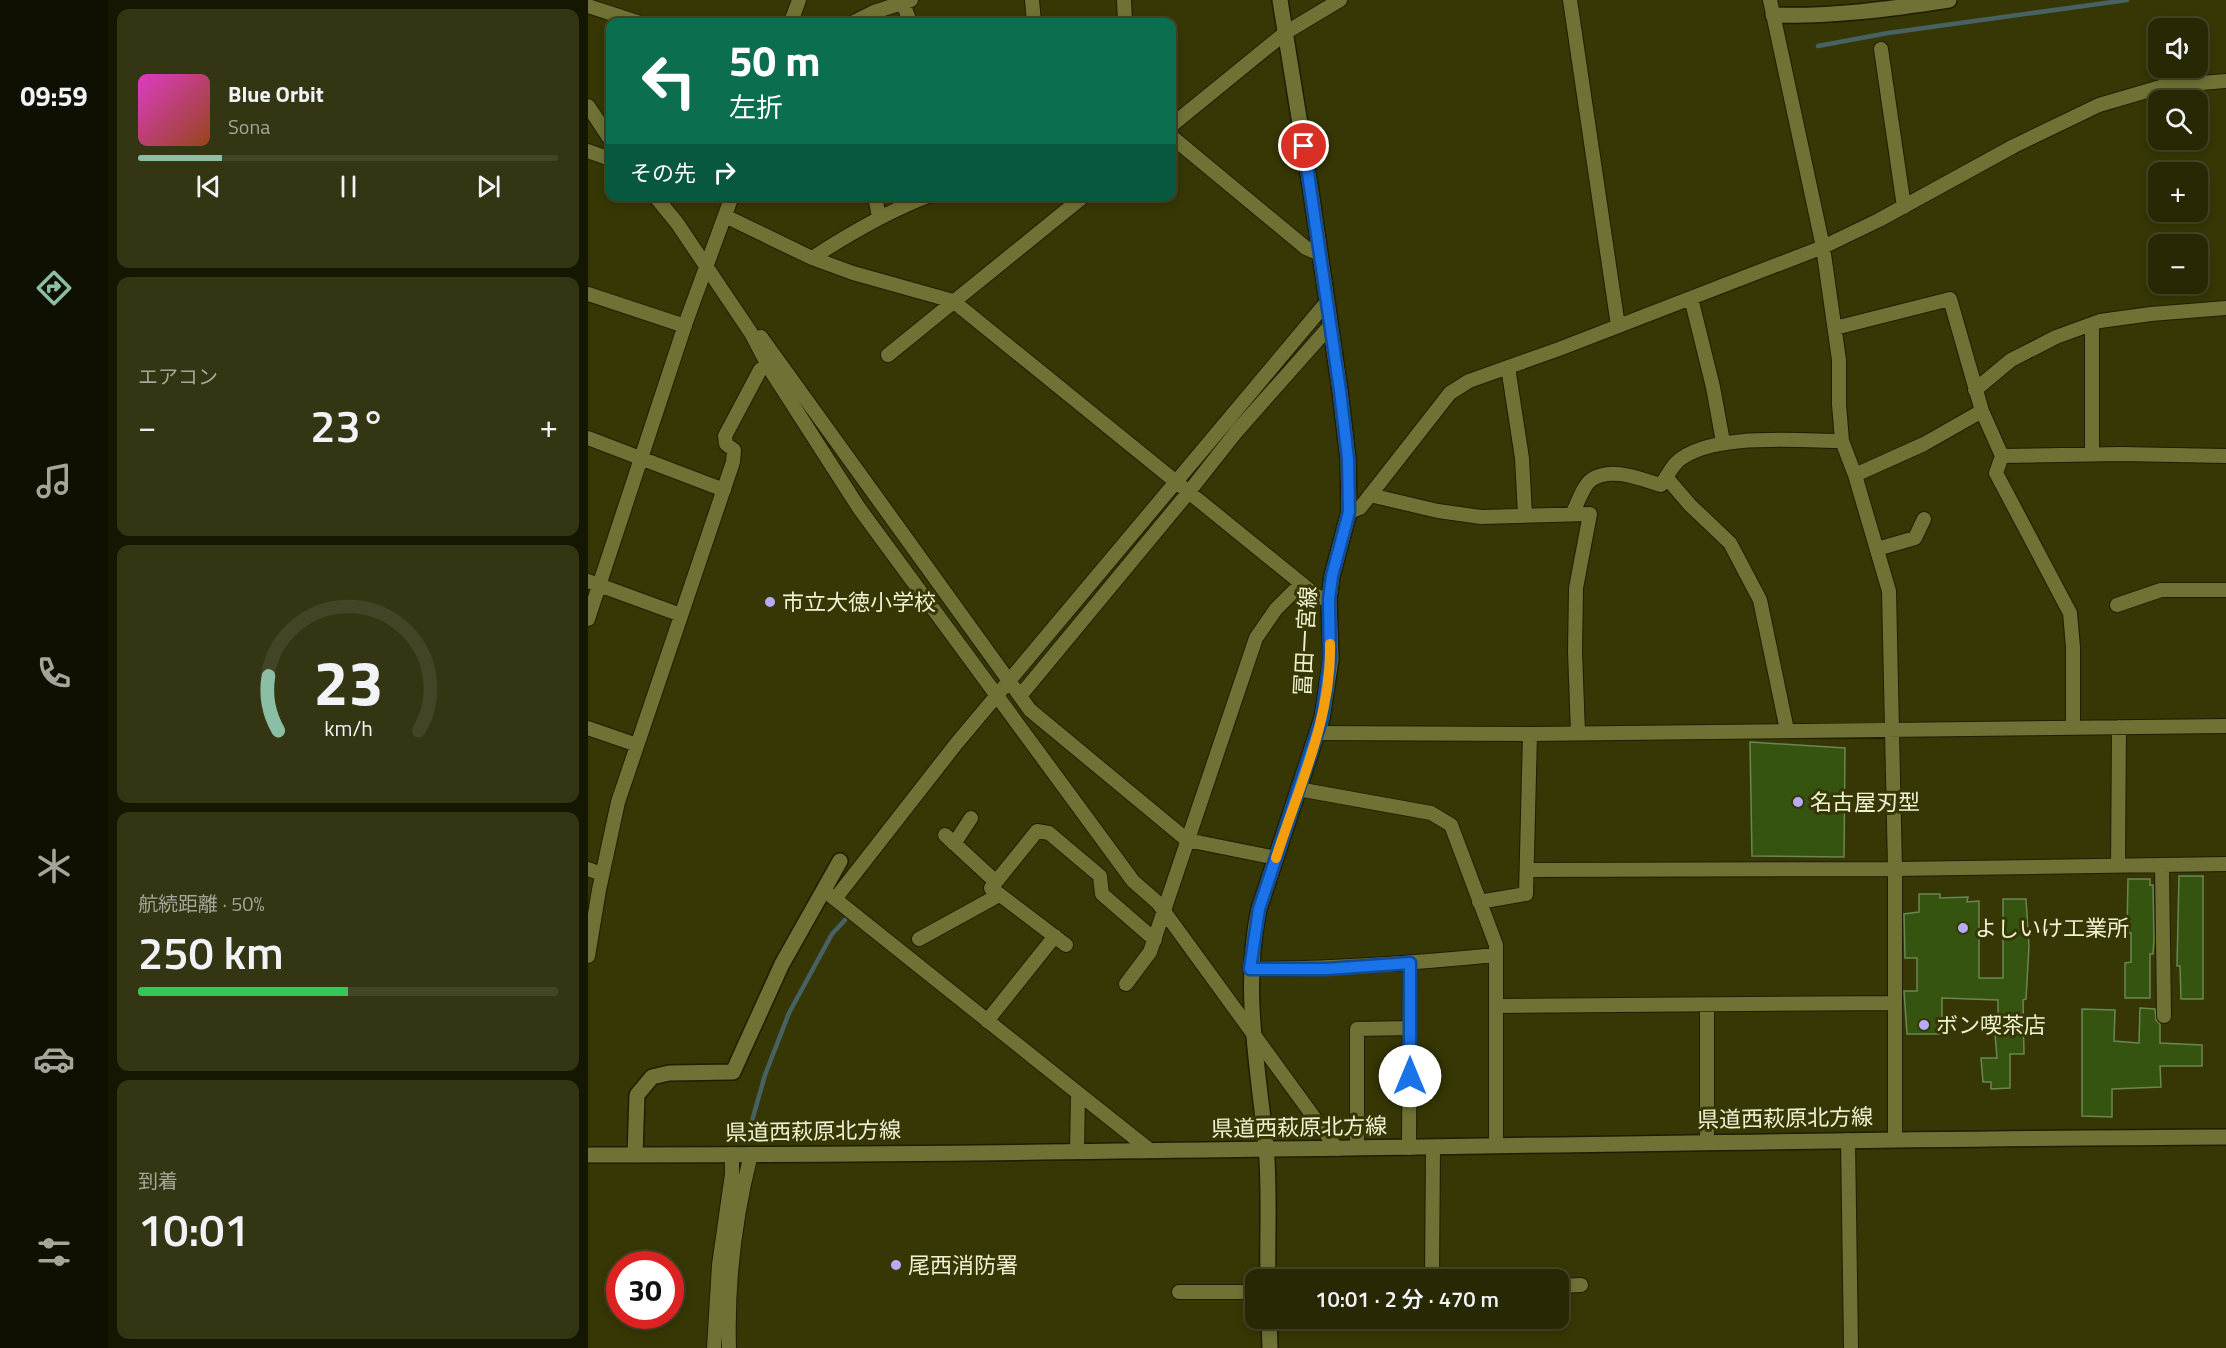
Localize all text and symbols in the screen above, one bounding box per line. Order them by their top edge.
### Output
map controls [2148,18,2208,294]
button: sound [2148,18,2208,78]
text: 50 m [729,28,821,92]
icon: left [630,42,708,120]
text: 09:59 [20,75,88,116]
text: Blue Orbit [228,77,324,111]
text: 左折 [729,86,783,127]
button: search [2148,90,2208,150]
text: Sona [228,111,270,142]
pin [1278,120,1329,171]
icon: arrive [1287,129,1320,162]
text: その先 [630,156,696,190]
icon: right [708,156,741,189]
button: + [2148,162,2208,222]
icon: previous [192,170,225,203]
icon: pause [332,170,365,203]
icon: next [472,170,505,203]
button: − [2148,234,2208,294]
icon: directions [33,267,75,309]
text: エアコン [138,361,218,392]
text: 23° [310,391,386,459]
text: − [138,401,156,451]
text: + [540,401,558,451]
icon: music [33,460,75,502]
place label: 市立大徳小学校 [782,585,936,619]
street label: 冨田一宮線 [1285,585,1325,697]
marker: 市立大徳小学校 [763,595,777,609]
text: 23 [313,634,383,729]
icon: phone [33,652,75,694]
text: km/h [324,712,372,744]
place label: 名古屋刃型 [1810,785,1920,819]
marker: 名古屋刃型 [1791,795,1805,809]
icon: climate [33,845,75,887]
text: 航続距離 · 50% [138,888,265,919]
place label: よしいけ工業所 [1975,911,2129,945]
text: 250 km [138,918,284,986]
marker: よしいけ工業所 [1956,921,1970,935]
place label: ボン喫茶店 [1936,1008,2046,1042]
marker: ボン喫茶店 [1917,1018,1931,1032]
icon: car [33,1038,75,1080]
position arrow [1378,1044,1442,1108]
street label: 県道西萩原北方線 [1697,1099,1873,1137]
street label: 県道西萩原北方線 [1211,1108,1387,1146]
street label: 県道西萩原北方線 [725,1112,901,1150]
text: 到着 [138,1165,178,1196]
text: 10:01 [138,1195,250,1263]
icon: filters [33,1231,75,1273]
place label: 尾西消防署 [908,1248,1018,1282]
speed limit sign: 30 [606,1251,684,1329]
marker: 尾西消防署 [889,1258,903,1272]
text: 10:01 · 2 分 · 470 m [1315,1282,1499,1316]

